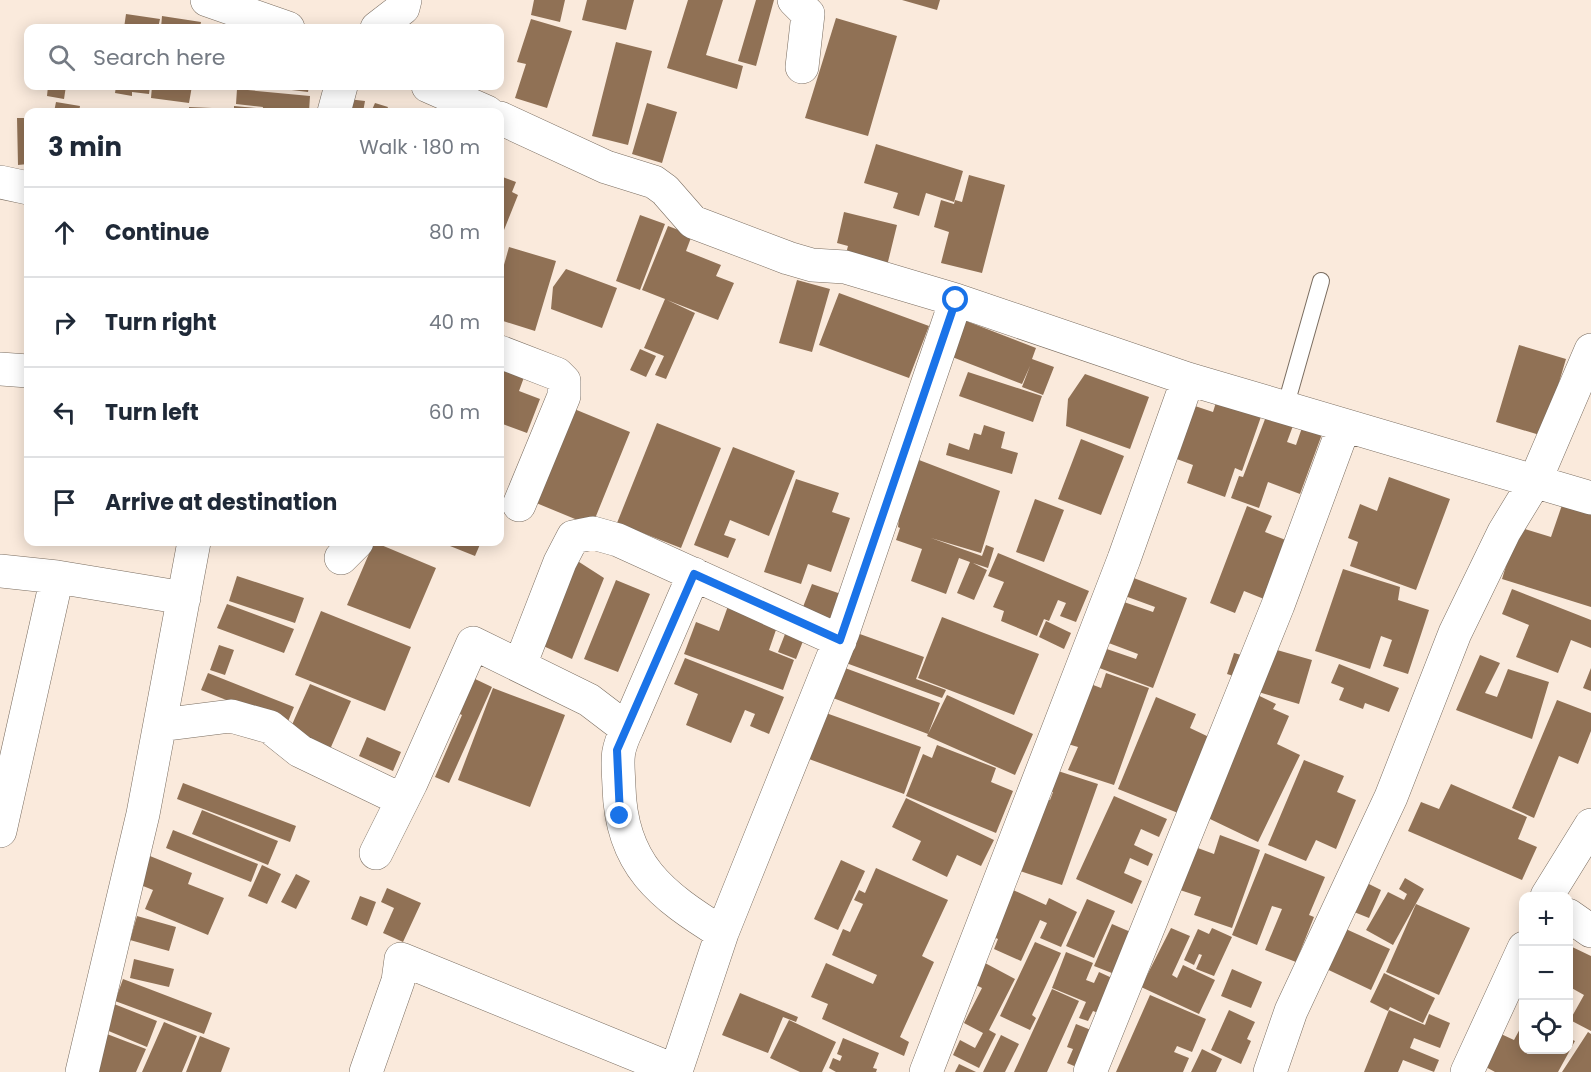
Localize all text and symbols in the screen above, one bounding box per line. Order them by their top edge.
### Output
search box [24,24,504,90]
icon: search [45,41,78,74]
text: Search here [93,42,226,73]
text: 3 min [48,129,122,165]
text: Walk · 180 m [359,133,480,161]
icon: ahead [48,216,81,249]
text: Continue [105,217,209,248]
text: 80 m [429,218,480,246]
route start [942,286,968,312]
icon: right [48,306,81,339]
text: Turn right [105,307,216,338]
text: 40 m [429,308,480,336]
icon: left [48,396,81,429]
text: Turn left [105,397,199,428]
text: 60 m [429,398,480,426]
icon: arrive [48,486,81,519]
text: Arrive at destination [105,487,337,518]
route end [606,802,632,828]
map controls [1519,892,1573,1054]
button: + [1519,892,1573,946]
button: − [1519,946,1573,1000]
button: locate [1519,1000,1573,1054]

